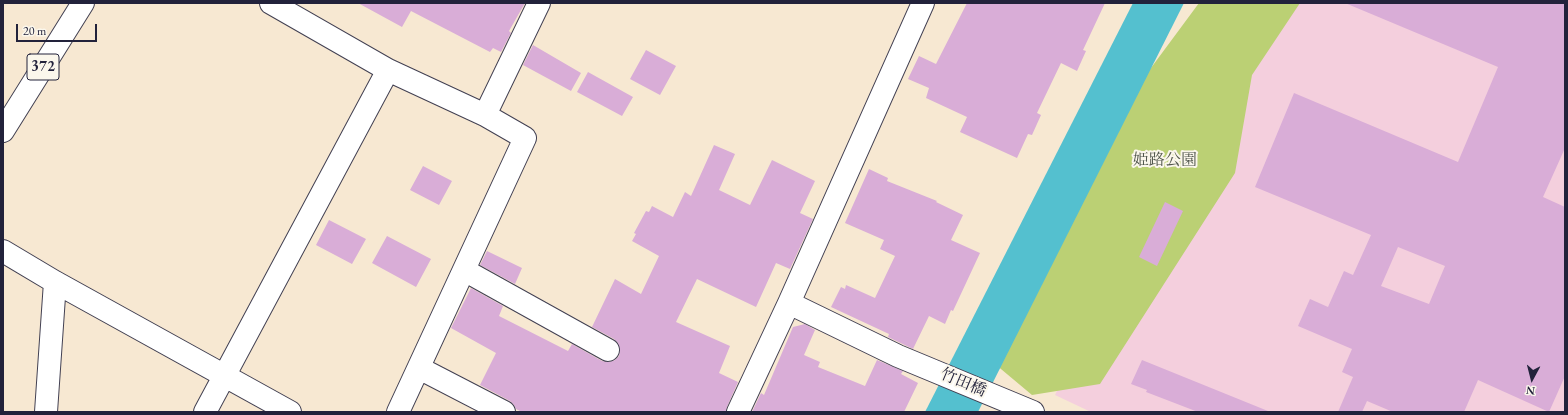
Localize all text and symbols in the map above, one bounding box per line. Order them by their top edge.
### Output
scale bar [18,16,99,42]
text: 20 m [23,23,46,39]
road number: 372 [27,54,59,80]
park label: 姫路公園 [1133,151,1197,171]
north arrow [1512,359,1552,399]
street label: 竹田橋 [937,365,989,401]
text: N [1525,383,1536,398]

